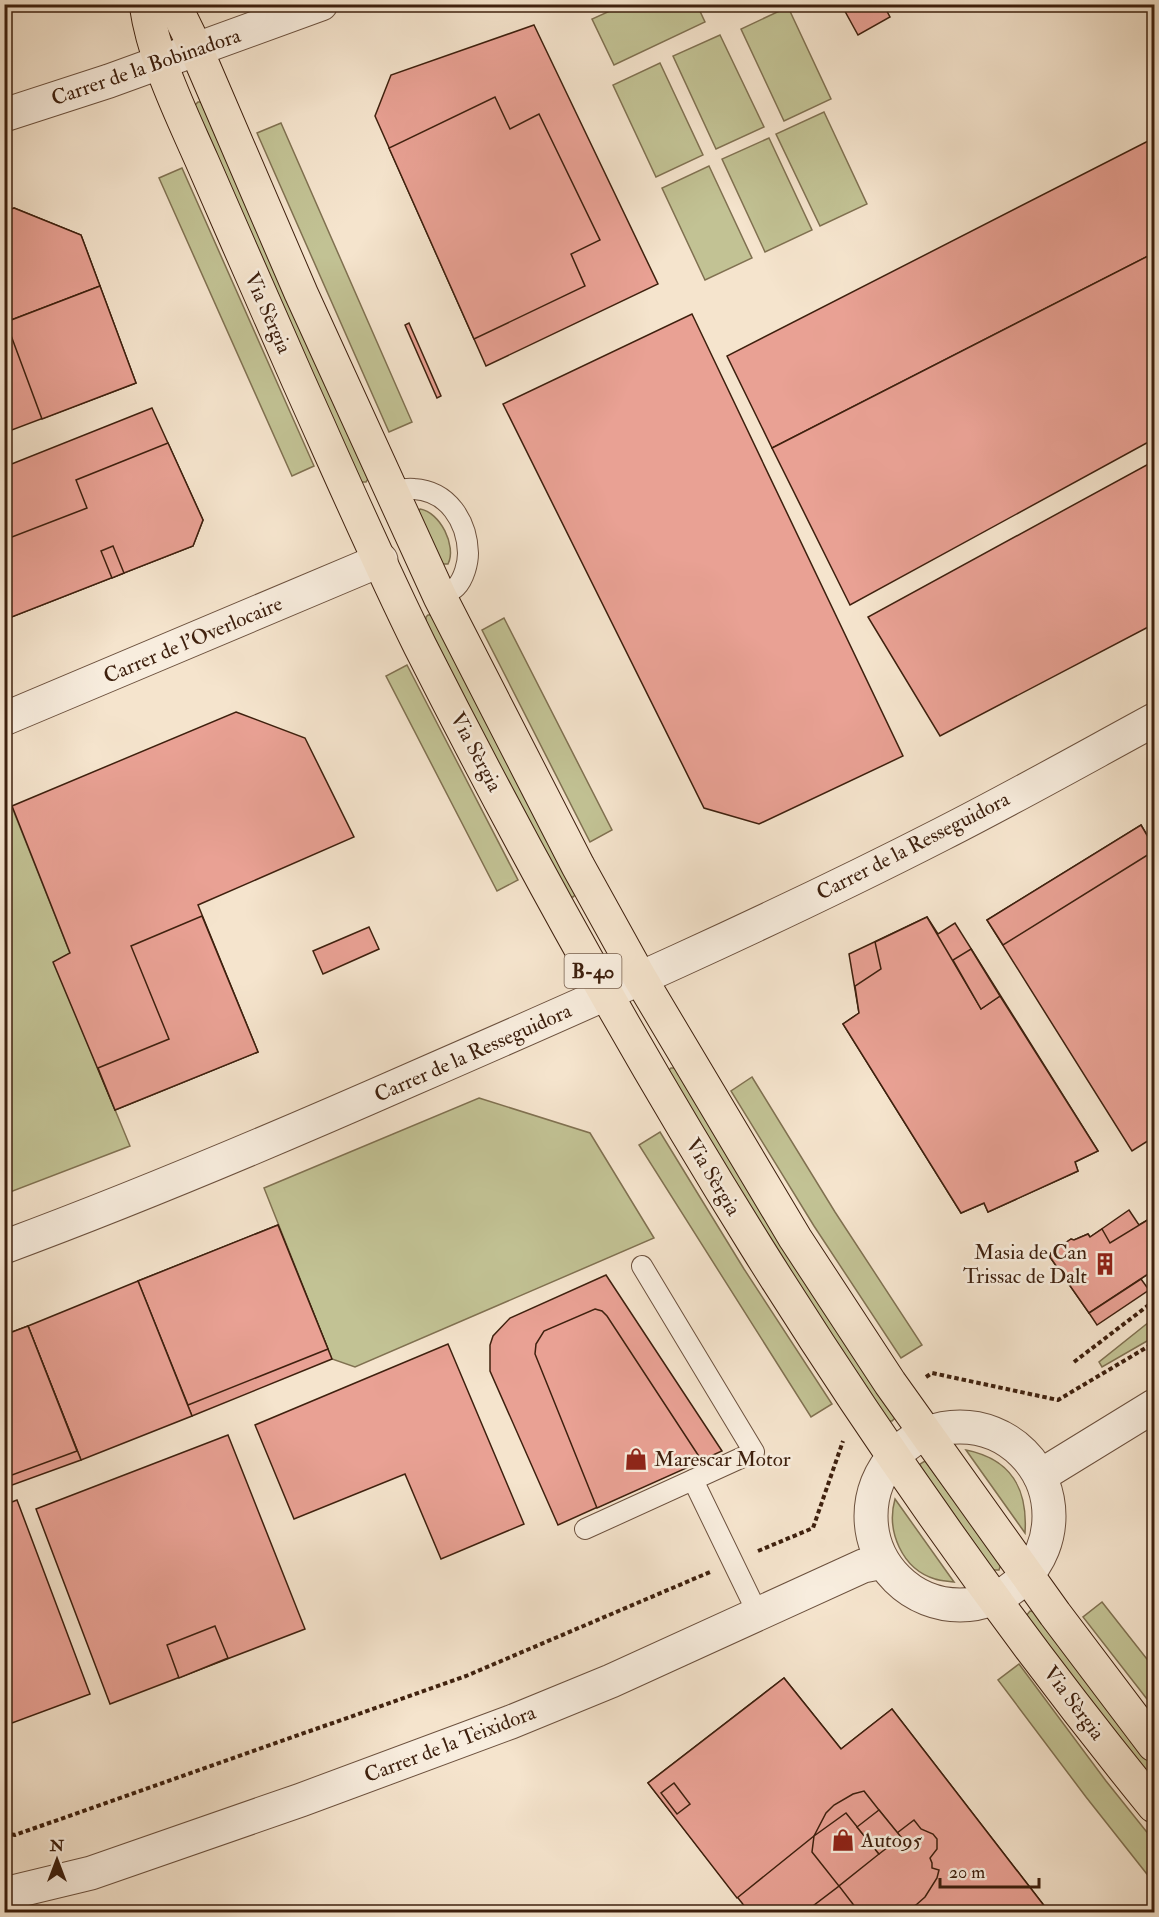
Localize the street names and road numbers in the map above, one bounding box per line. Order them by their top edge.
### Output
street label: Carrer de la Bobinadora [48,22,245,112]
street label: Via Sèrgia [238,268,298,358]
street label: Carrer de l'Overlocaire [99,590,287,690]
street label: Via Sèrgia [444,708,508,797]
street label: Carrer de la Resseguidora [812,785,1014,906]
road number: B-40 [564,954,622,988]
street label: Carrer de la Resseguidora [370,997,576,1109]
street label: Via Sèrgia [679,1133,747,1221]
street label: Via Sèrgia [1037,1660,1111,1746]
street label: Carrer de la Teixidora [360,1699,540,1789]

